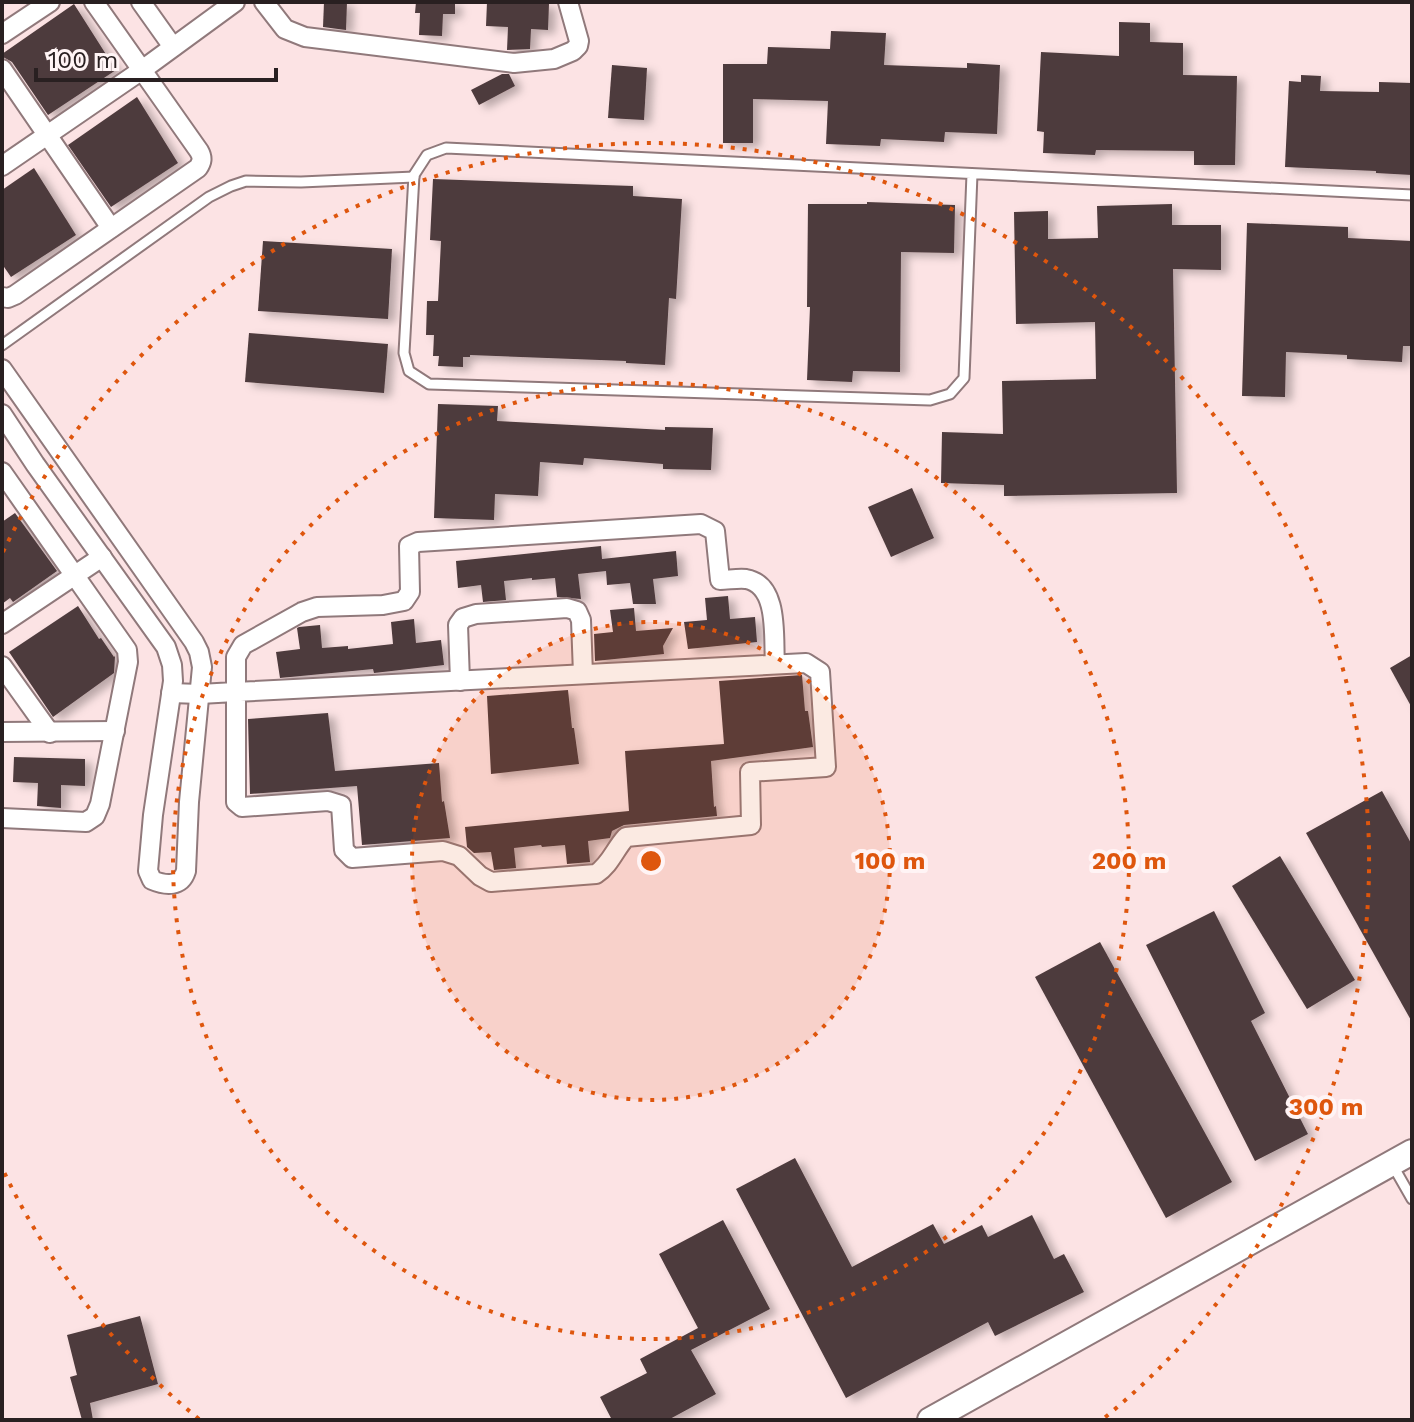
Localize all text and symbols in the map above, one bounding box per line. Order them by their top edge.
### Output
scale bar [36,32,276,82]
text: 100 m [48,46,118,74]
centre of rings [637,847,665,875]
text: 100 m [855,847,925,875]
text: 200 m [1092,847,1166,875]
text: 300 m [1289,1093,1363,1121]

